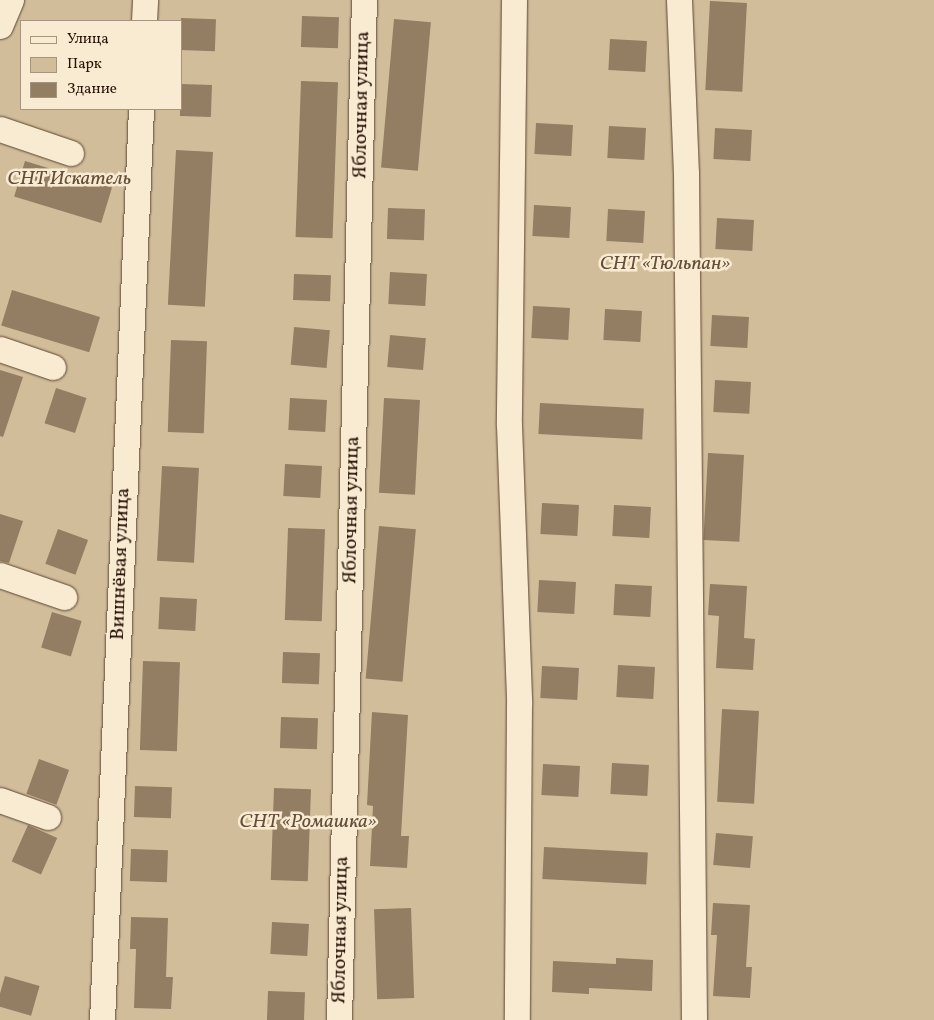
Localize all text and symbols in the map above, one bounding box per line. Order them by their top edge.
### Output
legend [20,20,182,110]
text: Улица [67,29,109,50]
street label: Яблочная улица [349,31,375,179]
text: Парк [67,54,102,75]
text: Здание [67,79,117,100]
park label: СНТ Искатель [7,167,131,191]
park label: СНТ «Тюльпан» [600,252,730,276]
street label: Яблочная улица [339,436,365,584]
street label: Вишнёвая улица [106,487,136,641]
park label: СНТ «Ромашка» [239,810,377,834]
street label: Яблочная улица [328,856,354,1004]

